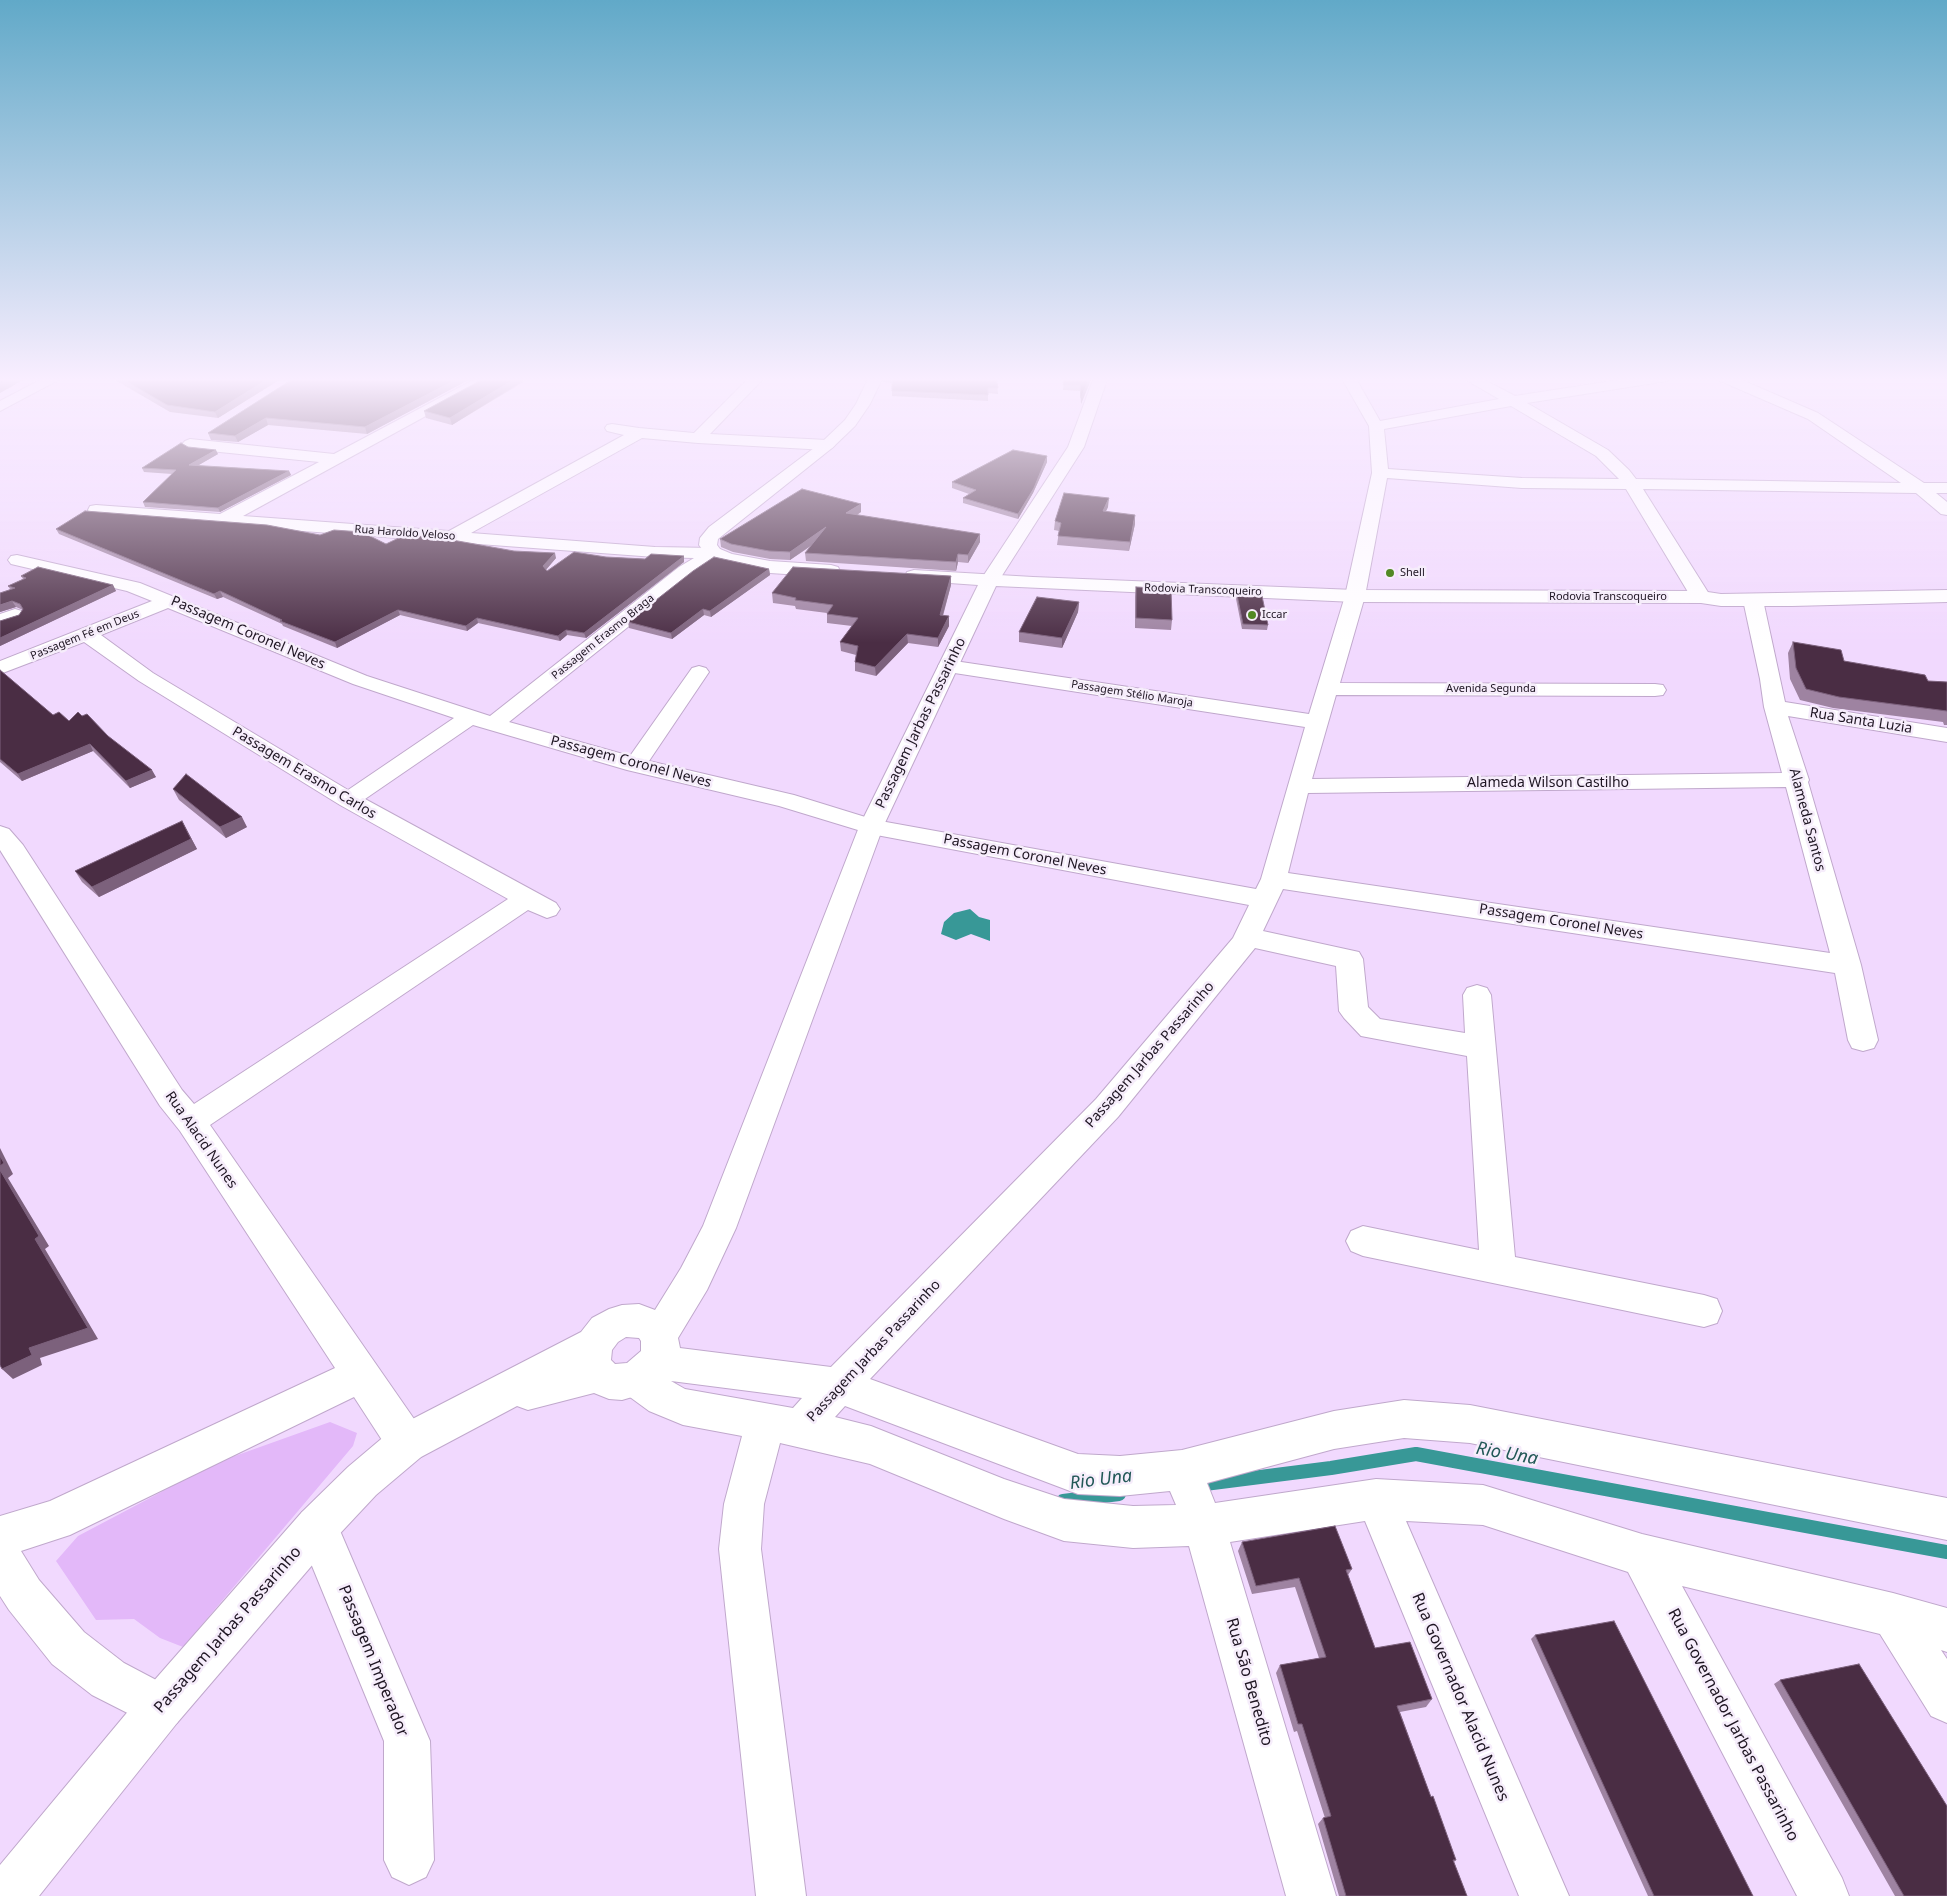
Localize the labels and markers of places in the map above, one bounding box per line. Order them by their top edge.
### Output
place label: Shell [1400,566,1425,580]
marker: Shell [1384,567,1396,579]
place label: Iccar [1262,608,1287,622]
marker: Iccar [1246,609,1258,621]

